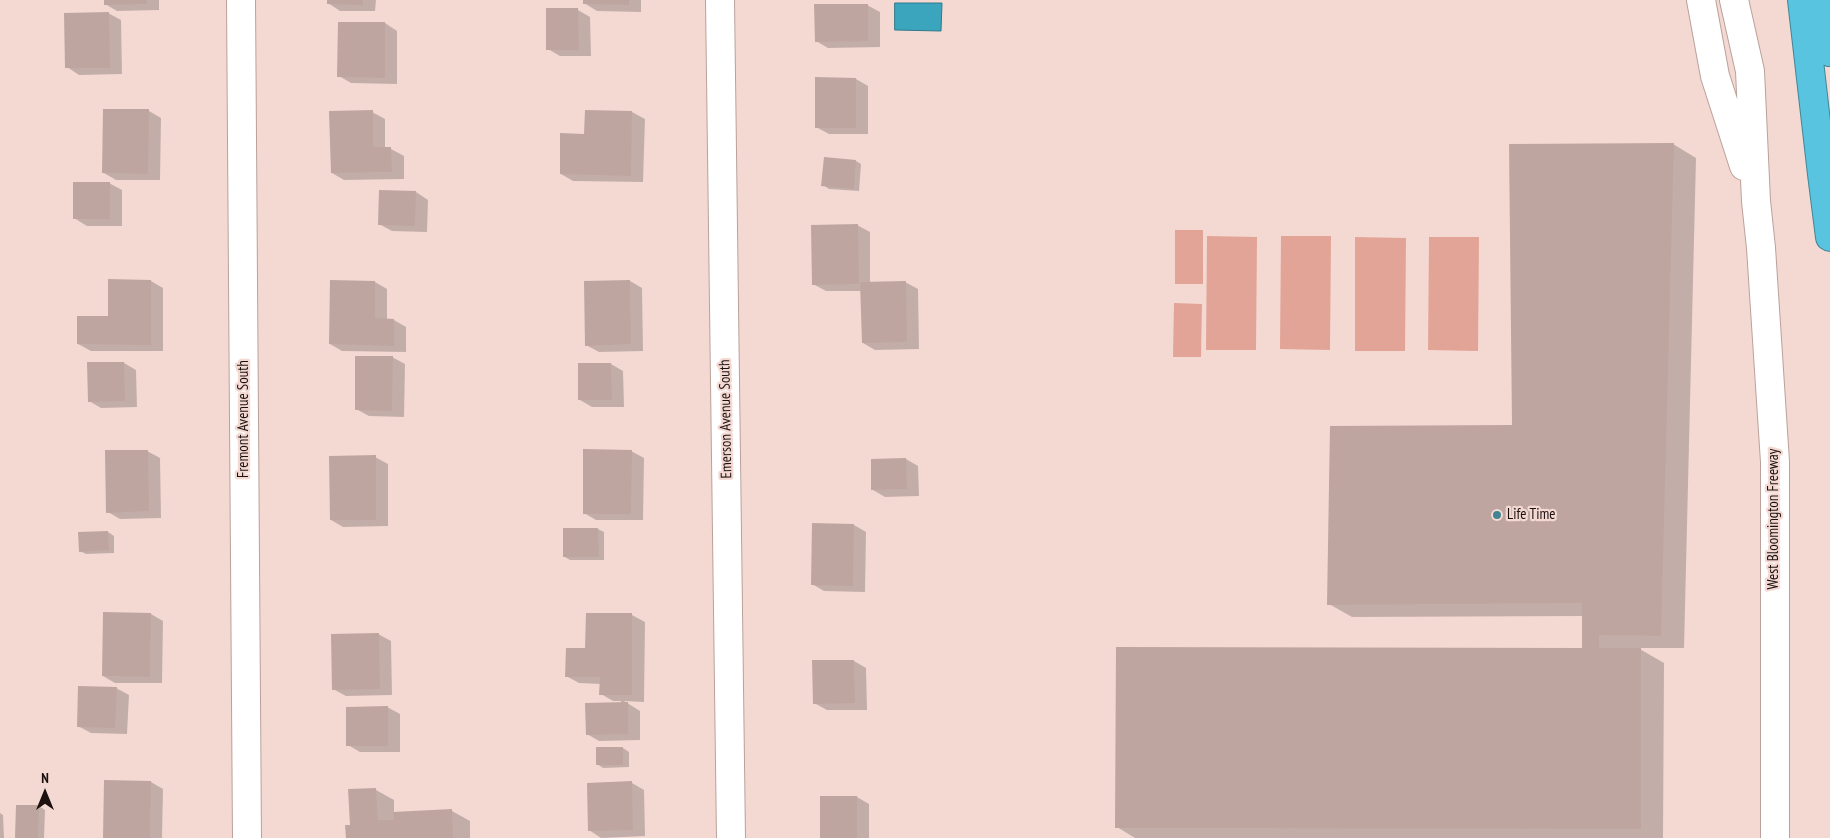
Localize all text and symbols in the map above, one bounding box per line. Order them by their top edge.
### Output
street label: Emerson Avenue South [716,359,736,479]
street label: Fremont Avenue South [235,360,253,478]
street label: West Bloomington Freeway [1765,449,1783,589]
place label: Life Time [1507,506,1556,524]
marker: Life Time [1491,509,1503,521]
north arrow [20,768,70,818]
text: N [41,769,49,787]

